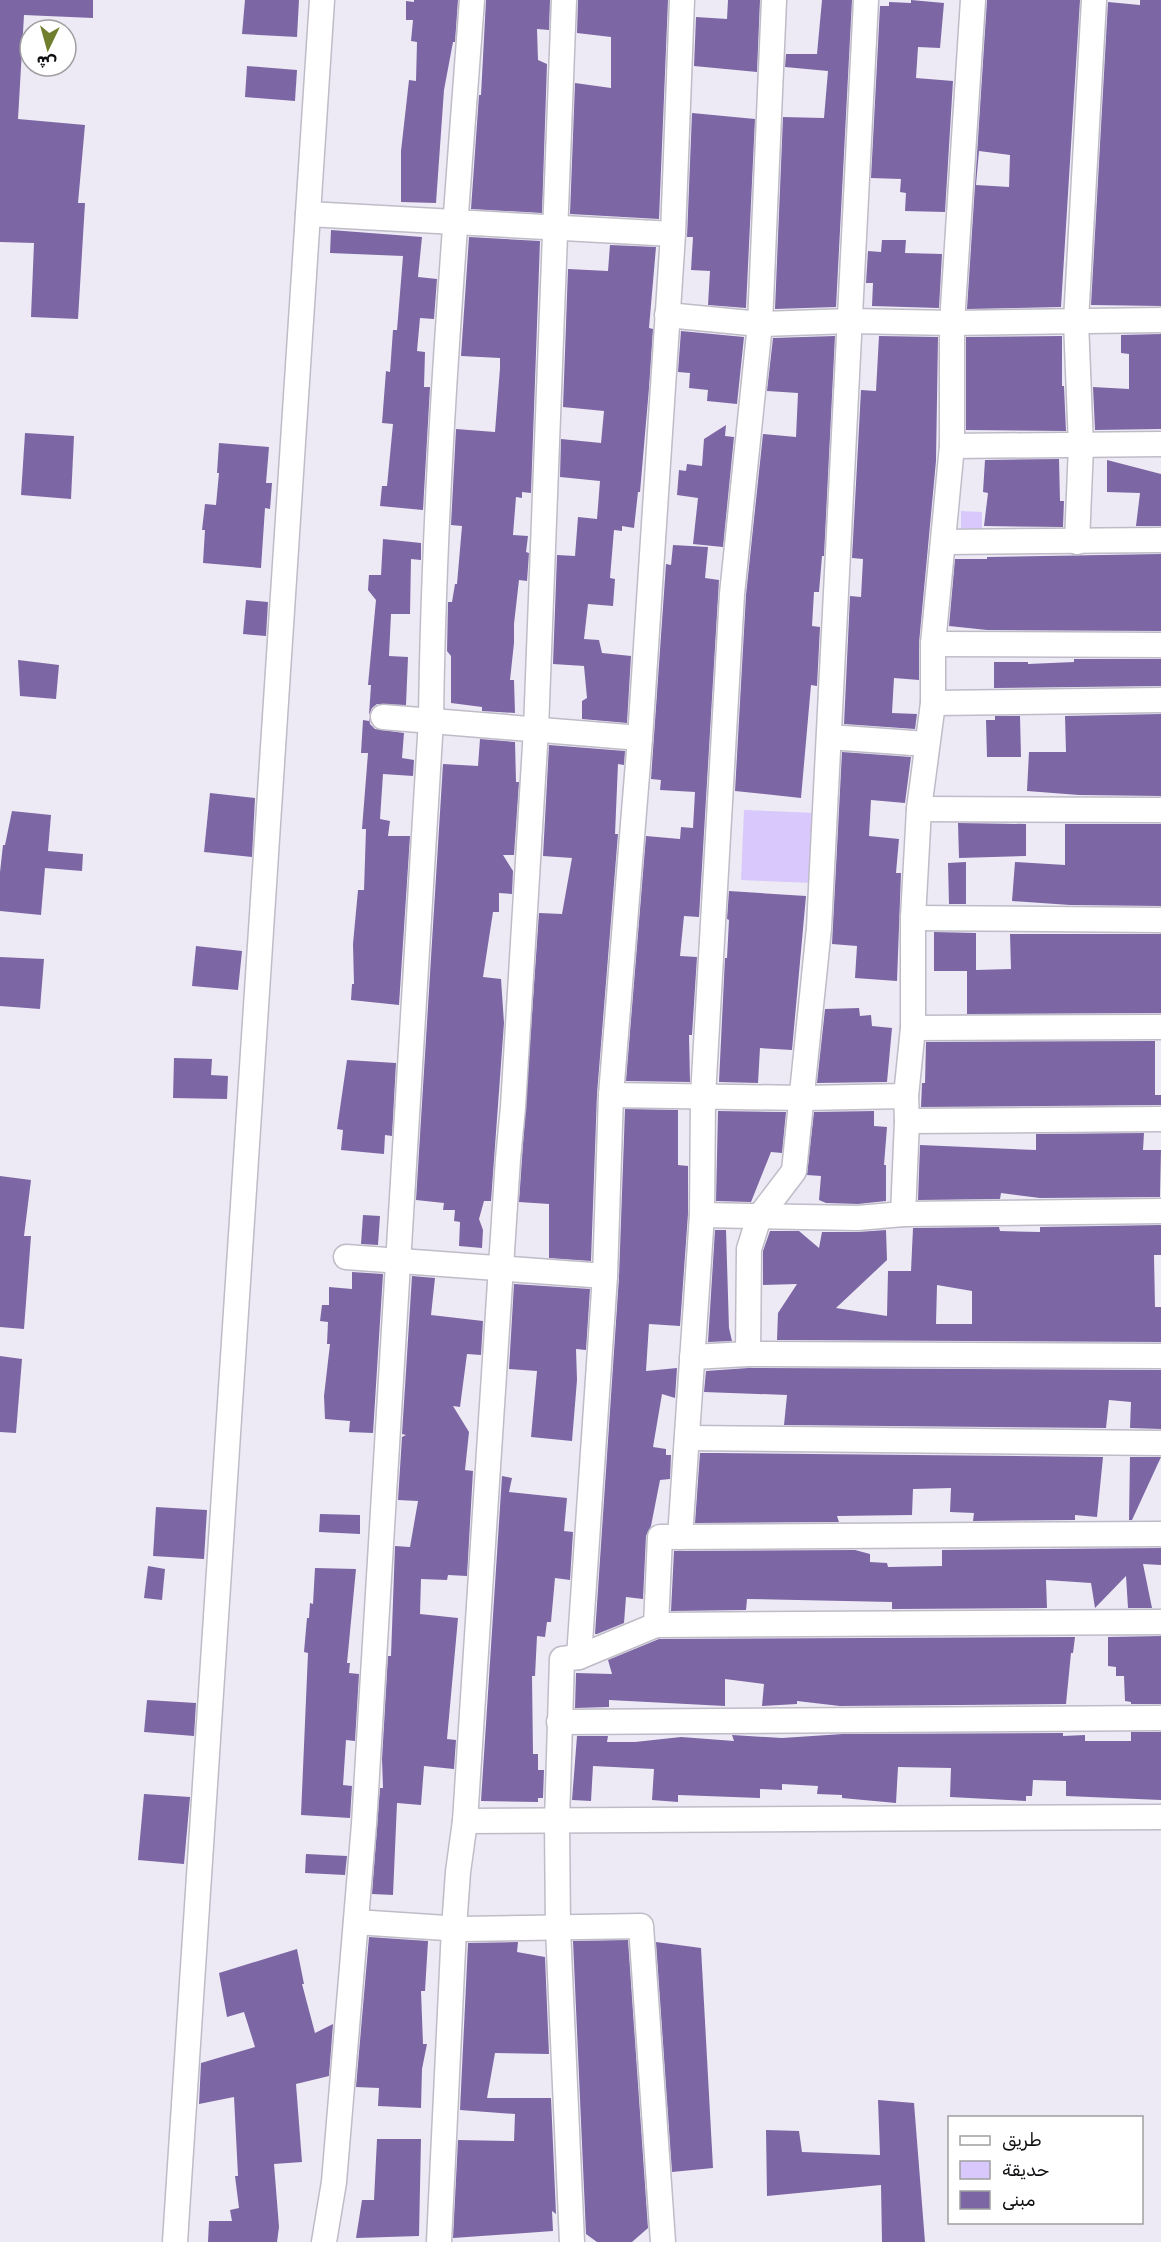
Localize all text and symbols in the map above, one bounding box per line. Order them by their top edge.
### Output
north arrow [18,18,78,78]
text: ش [36,52,58,73]
legend [948,2116,1143,2224]
text: طريق [1002,2129,1042,2151]
text: حديقة [1002,2159,1049,2181]
text: مبنى [1002,2189,1036,2211]

